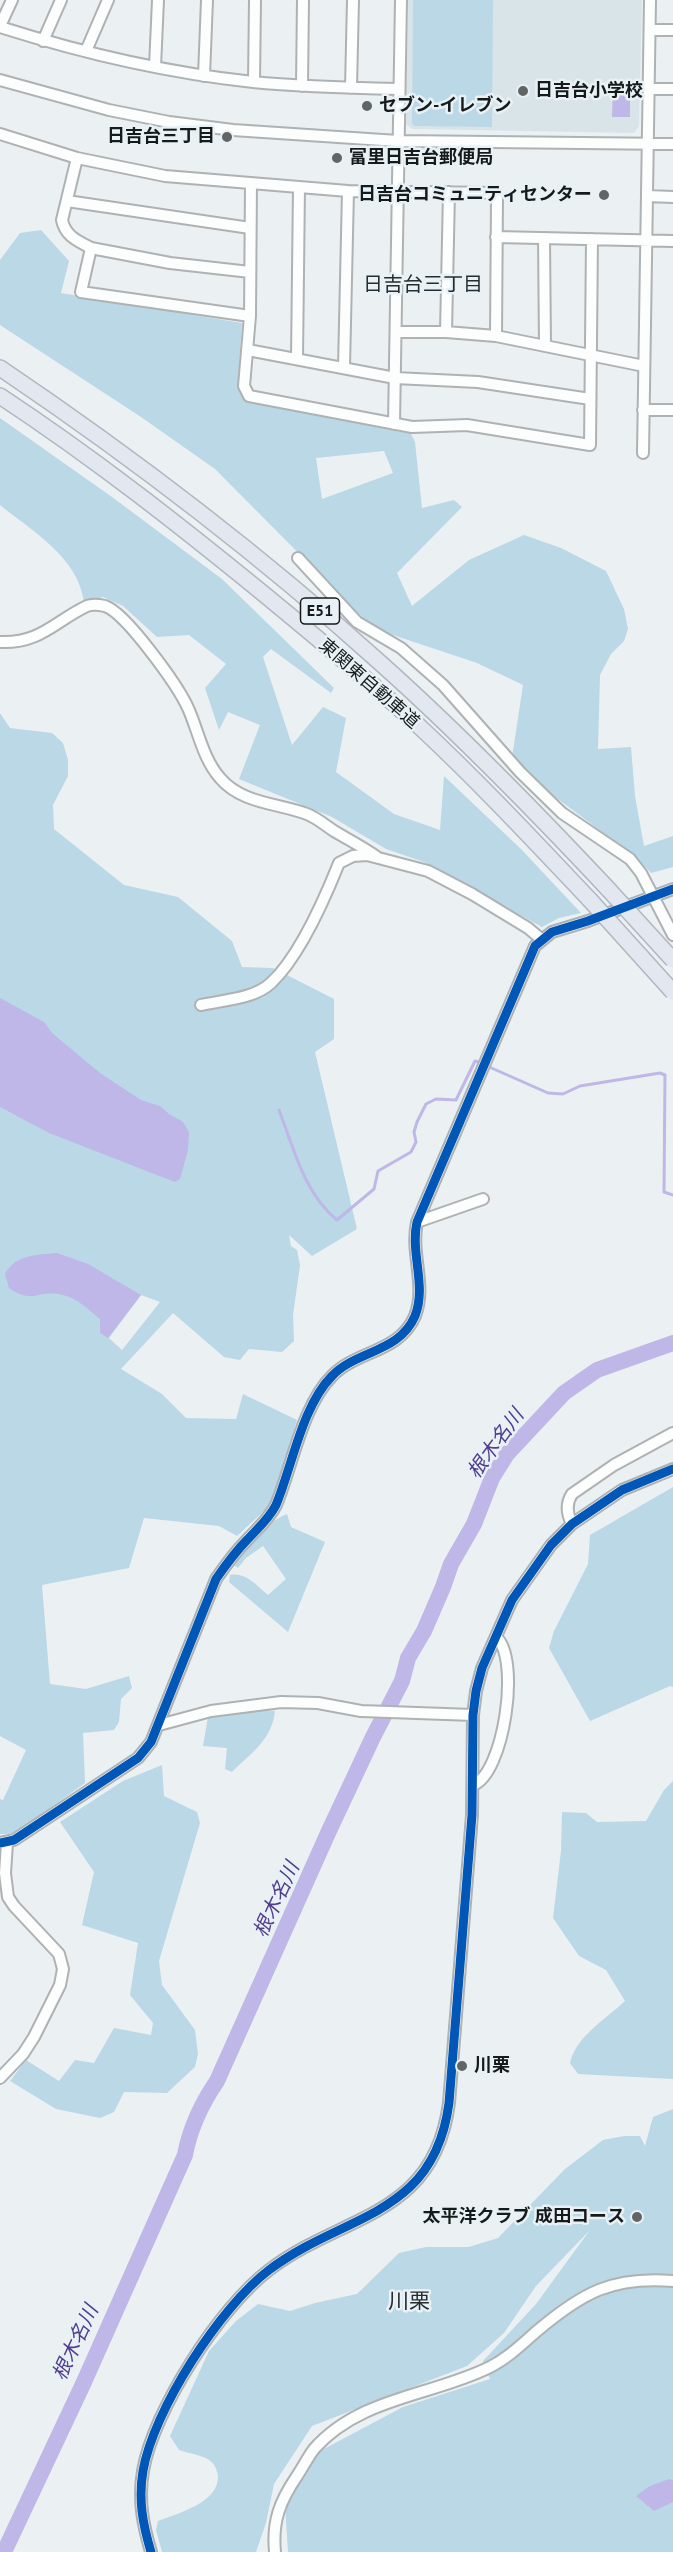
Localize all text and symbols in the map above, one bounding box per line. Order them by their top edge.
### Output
place label: 日吉台小学校 [535,80,643,102]
marker: 日吉台小学校 [516,84,530,98]
place label: セブン-イレブン [379,95,511,117]
marker: セブン-イレブン [360,99,374,113]
place label: 日吉台三丁目 [107,126,215,148]
marker: 日吉台三丁目 [220,130,234,144]
place label: 富里日吉台郵便局 [349,147,493,169]
marker: 富里日吉台郵便局 [330,151,344,165]
place label: 日吉台コミュニティセンター [358,184,592,206]
marker: 日吉台コミュニティセンター [597,188,611,202]
district label: 日吉台三丁目 [363,273,483,297]
road number: E51 [300,598,340,624]
street label: 東関東自動車道 [314,635,424,733]
water label: 根木名川 [463,1405,529,1483]
water label: 根木名川 [249,1859,305,1941]
place label: 川栗 [474,2055,510,2077]
marker: 川栗 [455,2059,469,2073]
place label: 太平洋クラブ 成田コース [422,2206,625,2228]
marker: 太平洋クラブ 成田コース [630,2210,644,2224]
district label: 川栗 [388,2289,430,2315]
water label: 根木名川 [48,2302,104,2384]

